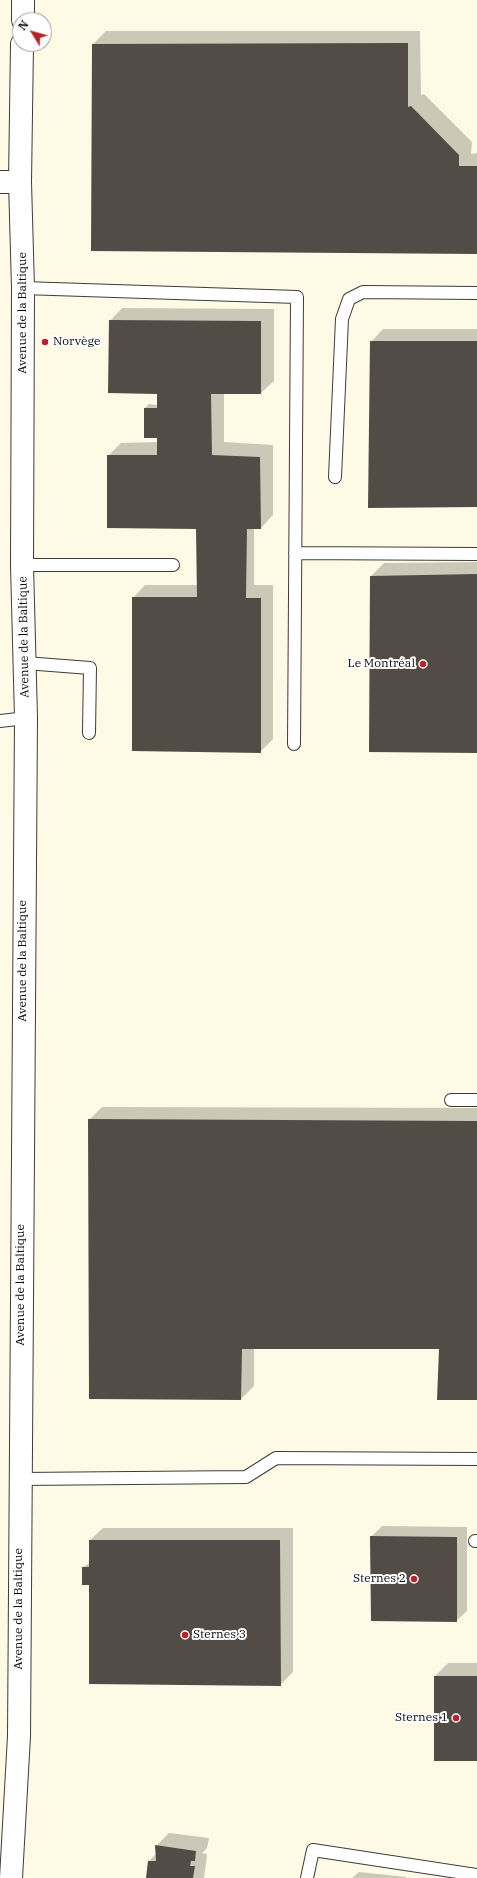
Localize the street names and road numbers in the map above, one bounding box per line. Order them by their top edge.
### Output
street label: Avenue de la Baltique [16,252,30,374]
street label: Avenue de la Baltique [16,576,32,698]
street label: Avenue de la Baltique [16,900,30,1022]
street label: Avenue de la Baltique [14,1224,28,1346]
street label: Avenue de la Baltique [12,1548,26,1670]

